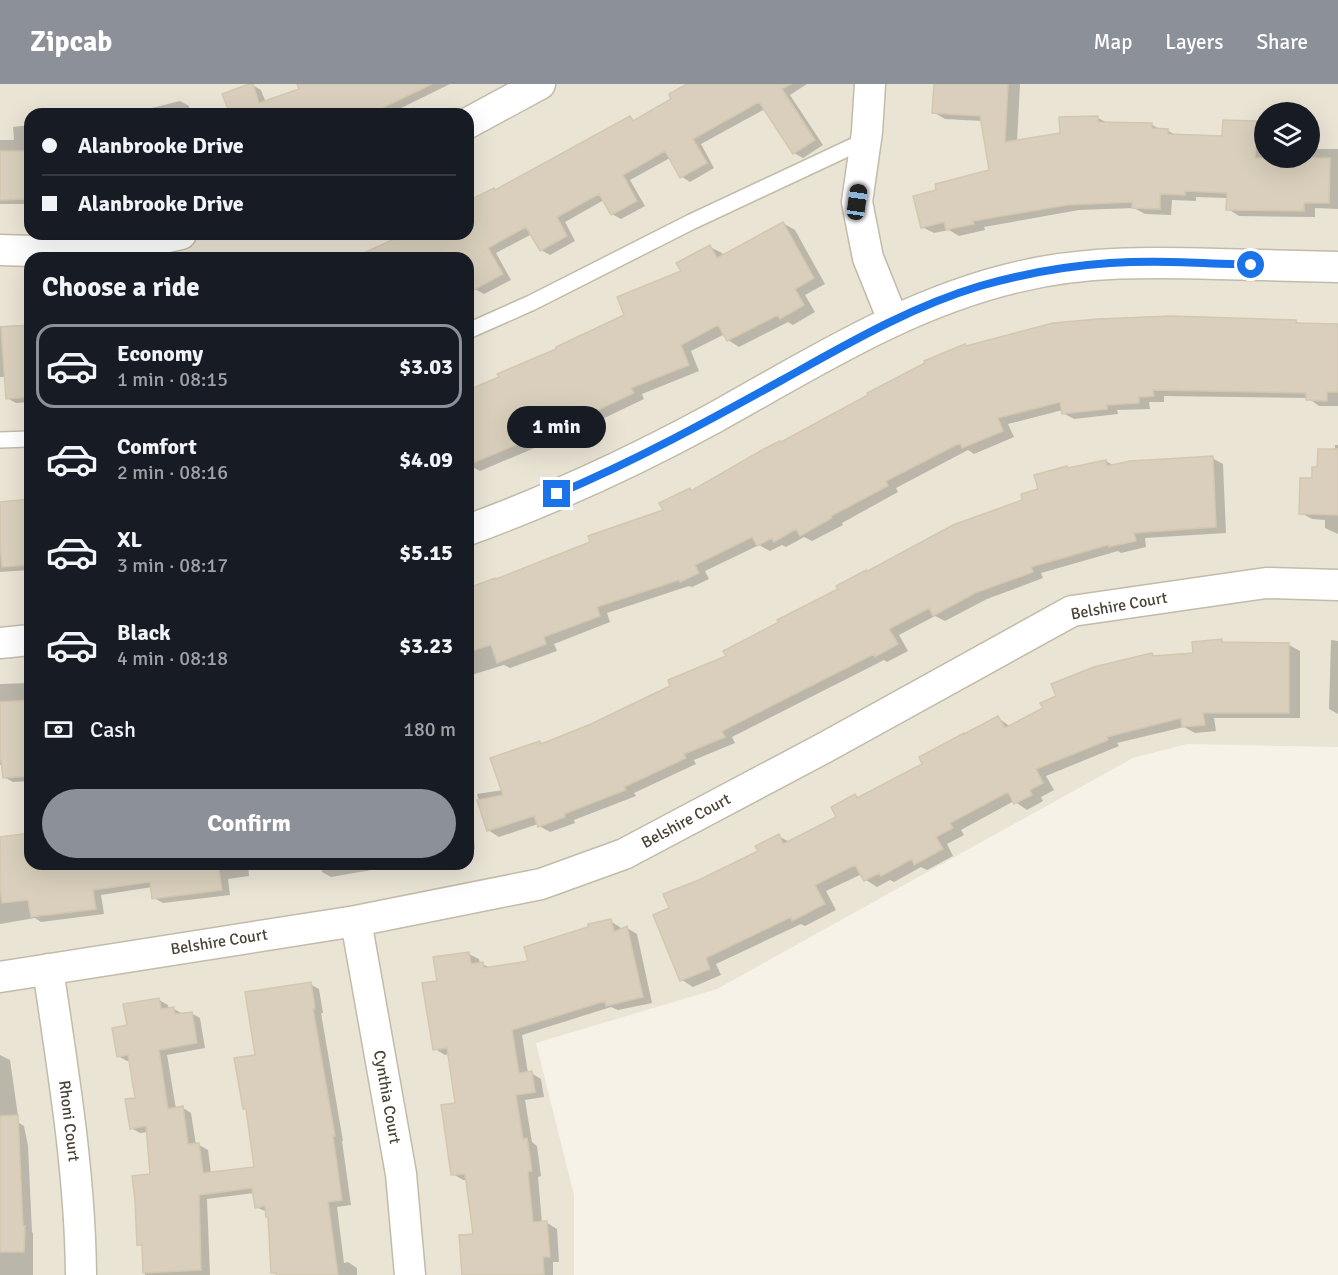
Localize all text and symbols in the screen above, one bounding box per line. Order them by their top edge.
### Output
text: Zipcab [30,25,112,59]
text: Map [1094,29,1132,55]
text: Layers [1165,29,1223,55]
text: Share [1256,29,1308,55]
map controls [1254,102,1320,168]
button: layers [1254,102,1320,168]
text: Alanbrooke Drive [78,132,244,159]
car [846,183,868,221]
text: Alanbrooke Drive [78,190,244,217]
route start [1237,251,1264,278]
text: Choose a ride [42,271,200,304]
icon: car [45,339,99,393]
text: Economy [117,340,203,367]
text: $3.03 [399,353,453,380]
text: 1 min · 08:15 [117,367,228,392]
callout: 1 min [508,407,606,449]
text: 1 min [532,414,581,439]
icon: car [45,432,99,486]
text: Comfort [117,433,197,460]
text: $4.09 [399,446,453,473]
text: 2 min · 08:16 [117,460,228,485]
route end [543,480,570,507]
icon: car [45,525,99,579]
text: XL [117,526,142,553]
text: $5.15 [399,539,453,566]
text: 3 min · 08:17 [117,553,228,578]
street label: Belshire Court [1069,588,1169,624]
icon: car [45,618,99,672]
text: Black [117,619,171,646]
text: $3.23 [399,632,453,659]
text: 4 min · 08:18 [117,646,228,671]
icon: cash [42,713,75,746]
text: Cash [90,716,136,743]
text: 180 m [403,717,456,742]
button: Confirm [42,789,456,858]
street label: Belshire Court [638,789,734,853]
street label: Belshire Court [169,924,269,960]
street label: Cynthia Court [369,1049,405,1146]
street label: Rhoni Court [54,1079,84,1163]

